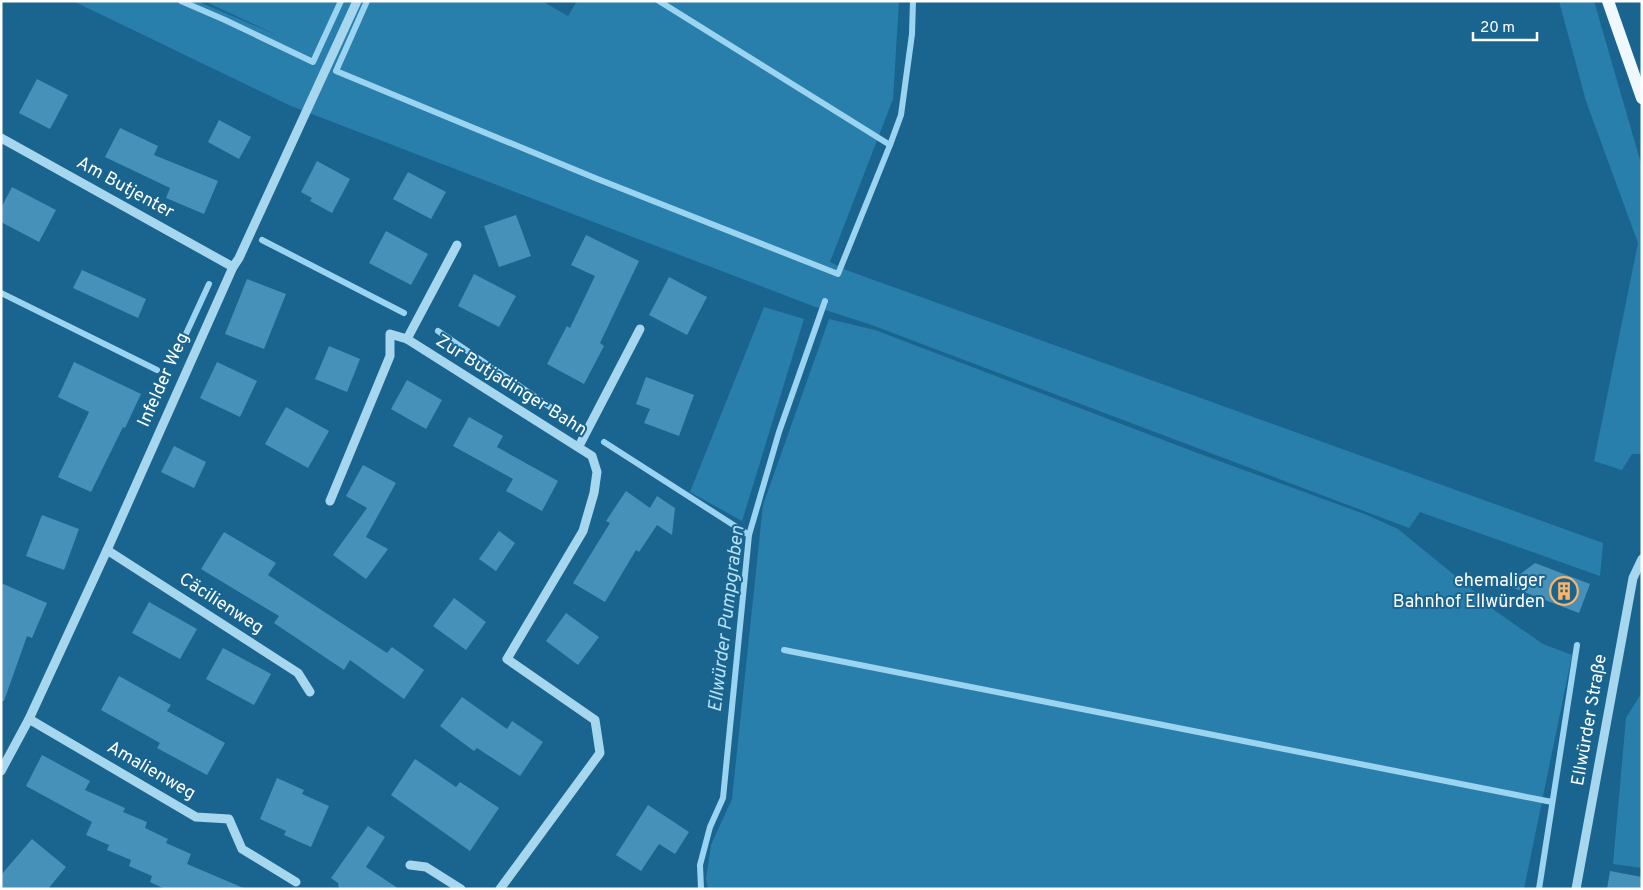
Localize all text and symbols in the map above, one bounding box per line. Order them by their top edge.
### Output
scale bar [1473,10,1537,42]
text: 20 m [1480,19,1515,38]
street label: Am Butjenter [72,152,178,224]
street label: Infelder Weg [133,329,195,431]
street label: Zur Butjadinger Bahn [431,330,591,442]
water label: Ellwürder Pumpgraben [704,524,750,714]
street label: Cäcilienweg [174,568,268,640]
place label: ehemaliger Bahnhof Ellwürden [1393,570,1545,614]
building icon: ehemaliger Bahnhof Ellwürden [1549,576,1579,606]
street label: Ellwürder Straße [1567,652,1613,788]
street label: Amalienweg [102,736,200,806]

